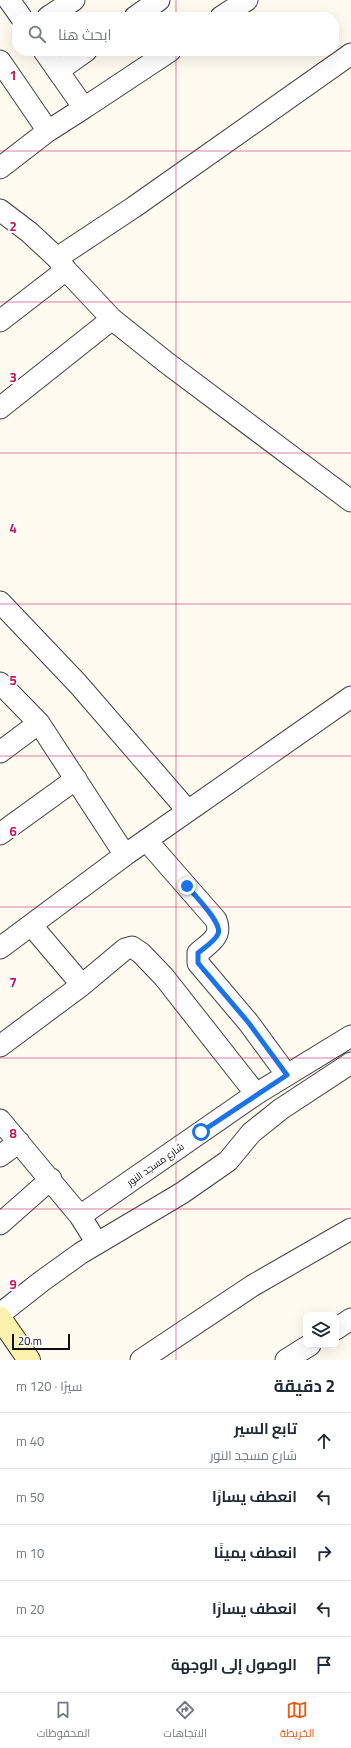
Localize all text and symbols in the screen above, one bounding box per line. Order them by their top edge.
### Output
search box [12,12,339,56]
text: ابحث هنا [58,20,111,49]
icon: search [26,23,48,45]
text: 1 [9,63,17,87]
text: 2 [9,214,17,238]
text: 3 [9,365,17,389]
text: 4 [9,516,17,540]
text: 5 [9,668,17,692]
text: 6 [9,819,17,843]
route end [178,877,196,895]
text: 7 [9,970,17,994]
text: 8 [9,1121,17,1145]
route start [192,1123,210,1141]
street label: شارع مسجد النور [122,1137,188,1192]
text: 9 [9,1272,17,1296]
map controls [303,1312,339,1348]
button: layers [303,1312,339,1348]
text: 20 m [18,1331,42,1351]
scale bar [12,1332,70,1351]
text: 2 دقيقة [274,1370,335,1402]
text: سيرًا · 120 m [16,1374,82,1398]
text: تابع السير [234,1414,297,1443]
text: 40 m [16,1429,44,1453]
icon: ahead [313,1430,335,1452]
text: شارع مسجد النور [210,1443,297,1467]
text: انعطف يسارًا [212,1482,297,1511]
text: 50 m [16,1485,44,1509]
icon: left [313,1486,335,1508]
text: انعطف يمينًا [214,1538,297,1567]
text: 10 m [16,1541,44,1565]
icon: right [313,1542,335,1564]
text: انعطف يسارًا [212,1594,297,1623]
text: 20 m [16,1597,44,1621]
icon: left [313,1598,335,1620]
text: الوصول إلى الوجهة [171,1650,297,1679]
icon: arrive [313,1654,335,1676]
tab: المحفوظات [37,1699,90,1743]
tab: الاتجاهات [163,1699,207,1743]
tab: الخريطة [280,1699,314,1743]

